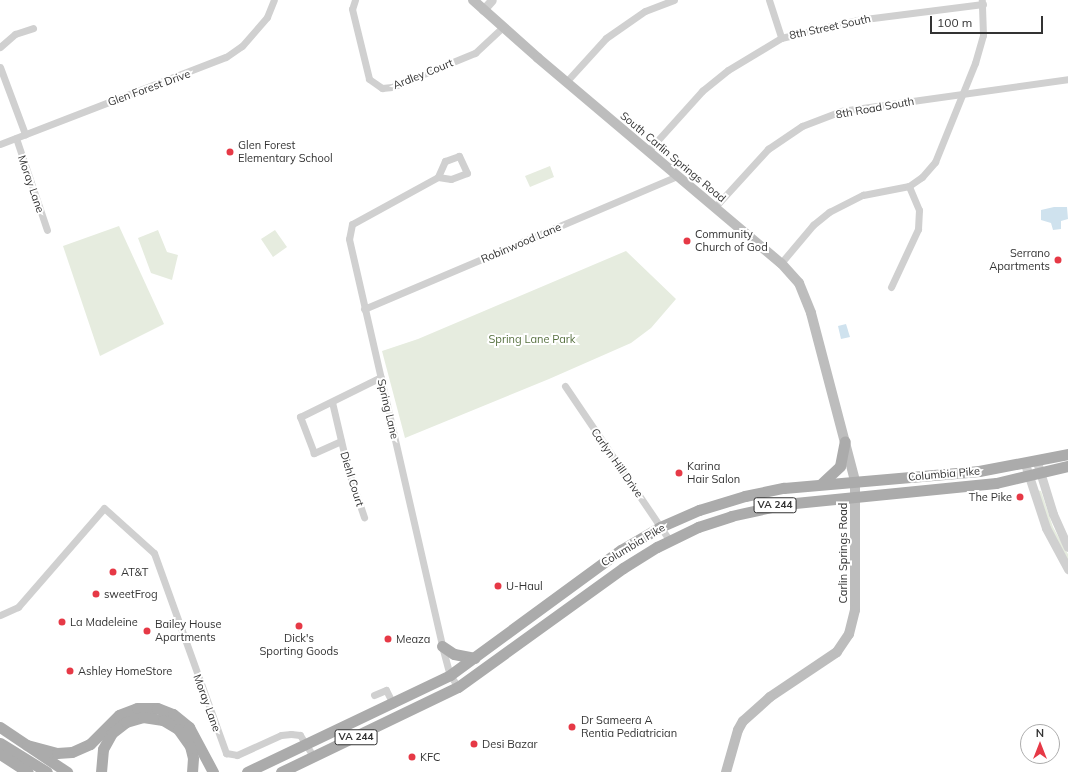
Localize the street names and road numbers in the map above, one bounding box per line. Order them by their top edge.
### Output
street label: 8th Street South [788,12,872,42]
street label: Ardley Court [391,56,455,92]
street label: Glen Forest Drive [106,67,192,109]
street label: 8th Road South [835,95,915,121]
street label: South Carlin Springs Road [618,109,728,205]
street label: Moray Lane [15,154,47,214]
street label: Robinwood Lane [479,220,563,266]
street label: Spring Lane [375,378,401,440]
street label: Carlyn Hill Drive [588,426,646,500]
street label: Diehl Court [337,450,367,508]
street label: Columbia Pike [908,464,980,484]
road number: VA 244 [753,497,797,513]
street label: Carlin Springs Road [836,503,850,603]
street label: Columbia Pike [599,521,667,569]
street label: Moray Lane [191,673,223,733]
road number: VA 244 [334,729,378,745]

